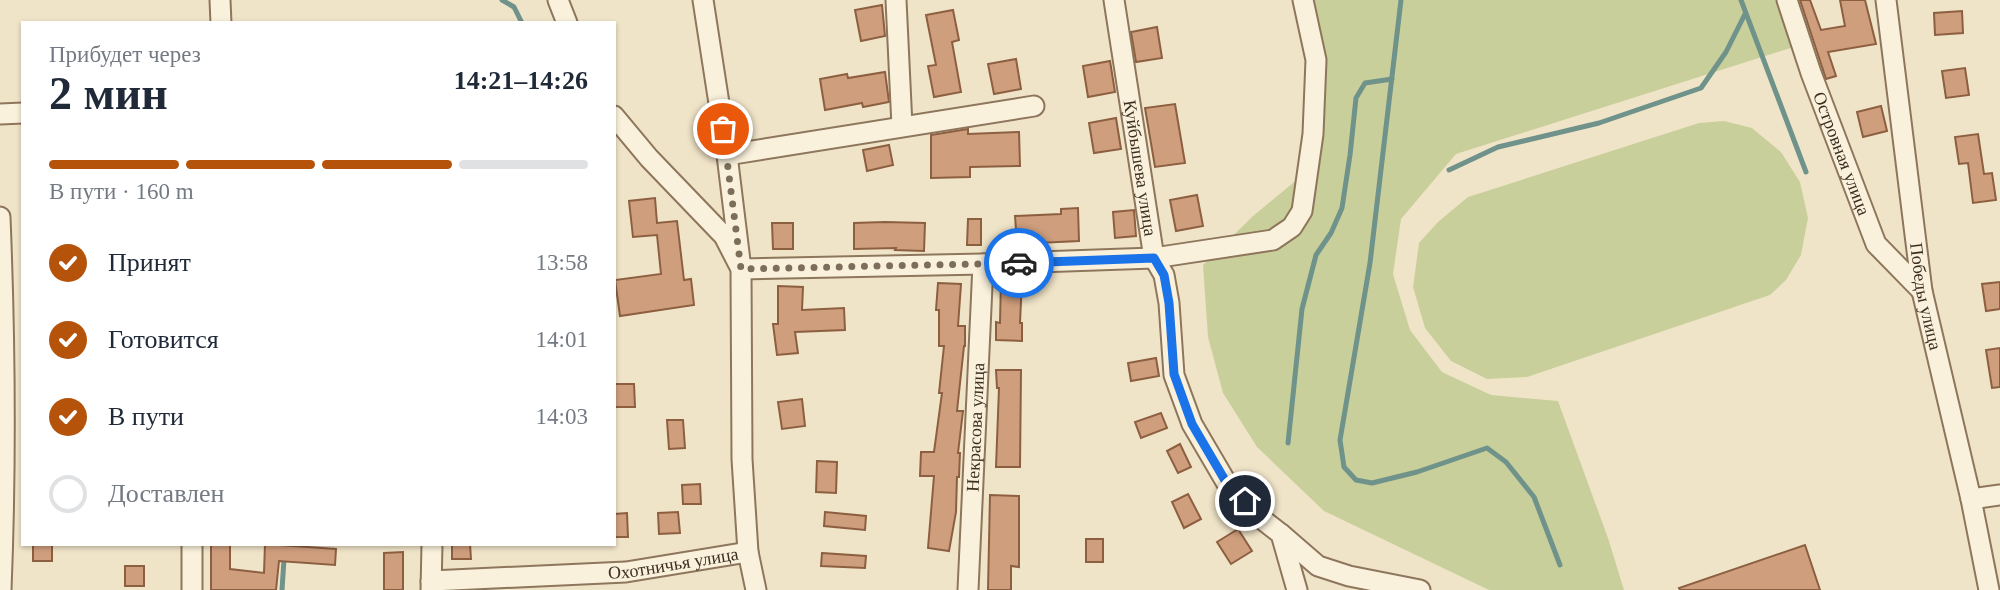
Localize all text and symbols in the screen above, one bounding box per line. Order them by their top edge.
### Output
text: Прибудет через [49,42,201,67]
text: 14:21–14:26 [454,66,588,95]
text: 2 мин [49,68,168,119]
street label: Островная улица [1809,89,1874,218]
street label: Куйбышева улица [1120,98,1160,238]
pin [693,99,753,159]
icon: bag [704,110,742,148]
text: В пути · 160 m [49,179,194,204]
courier [984,228,1054,298]
street label: Победы улица [1906,241,1946,352]
icon: check [49,244,87,282]
icon: car [1000,244,1038,282]
text: Принят [108,248,191,277]
text: 13:58 [536,250,588,275]
icon: check [49,321,87,359]
text: Готовится [108,325,219,354]
text: 14:01 [536,327,588,352]
street label: Некрасова улица [963,362,988,492]
icon: check [49,398,87,436]
text: В пути [108,402,184,431]
text: 14:03 [536,404,588,429]
pin [1215,471,1275,531]
text: Доставлен [108,479,225,508]
icon: home [1226,482,1264,520]
street label: Охотничья улица [607,544,740,583]

